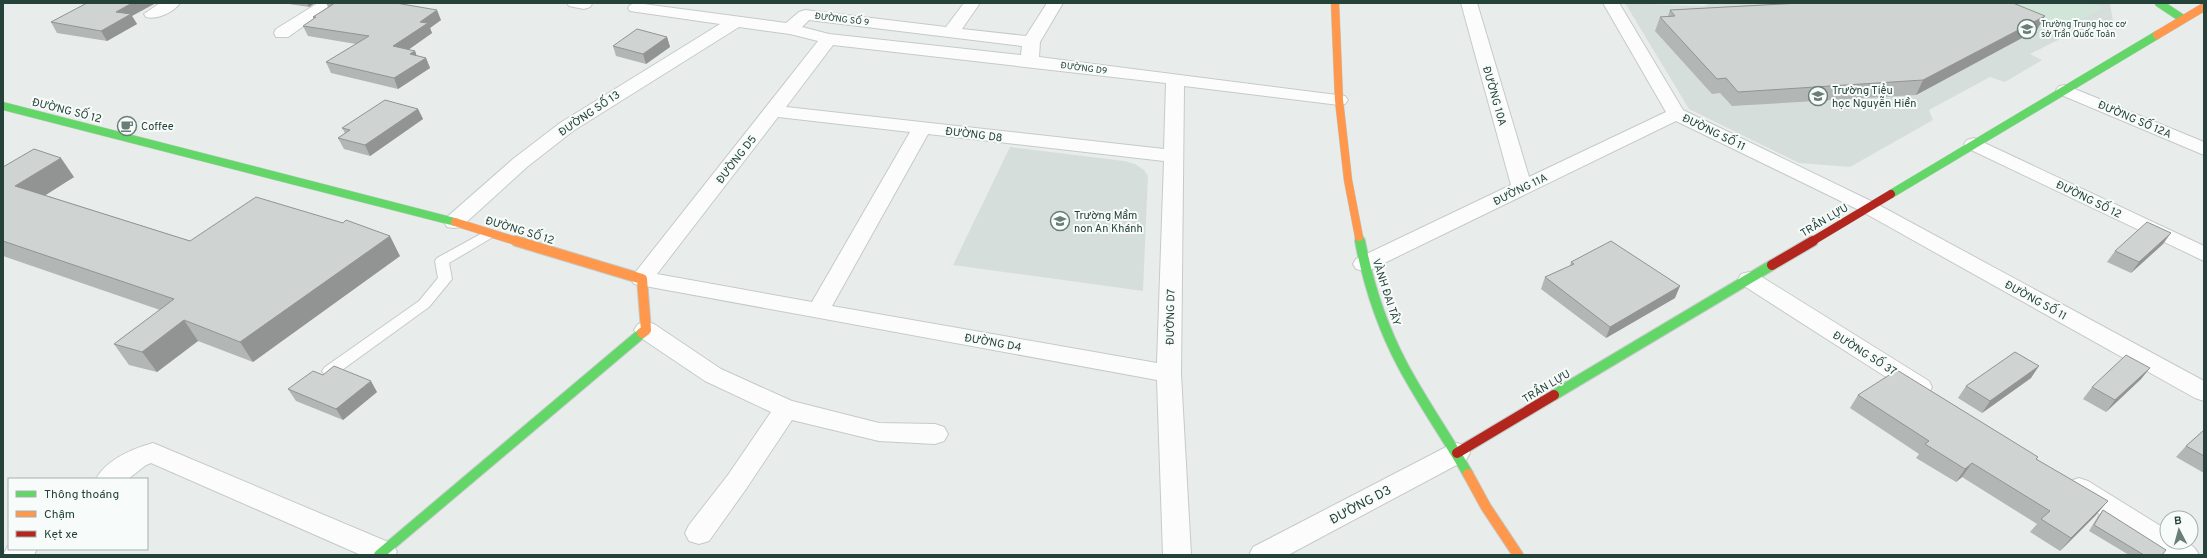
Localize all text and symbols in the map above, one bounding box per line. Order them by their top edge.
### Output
street label: ĐƯỜNG SỐ 9 [814,8,870,28]
school or university icon: Trường Trung học cơ sở Trần Quốc Toản [2016,18,2038,40]
place label: Trường Trung học cơ sở Trần Quốc Toản [2041,19,2126,40]
street label: ĐƯỜNG D9 [1060,59,1108,77]
street label: ĐƯỜNG 10A [1479,64,1510,128]
place label: Trường Tiểu học Nguyễn Hiền [1832,83,1917,111]
school or university icon: Trường Tiểu học Nguyễn Hiền [1807,85,1829,107]
street label: ĐƯỜNG SỐ 13 [554,86,623,140]
street label: ĐƯỜNG SỐ 12 [30,93,104,126]
street label: ĐƯỜNG SỐ 12A [2096,95,2175,142]
street label: ĐƯỜNG SỐ 11 [1680,109,1749,154]
cafe icon: Coffee [116,115,138,137]
place label: Coffee [141,120,174,134]
street label: ĐƯỜNG D8 [944,124,1003,145]
street label: ĐƯỜNG D5 [713,132,760,187]
street label: ĐƯỜNG 11A [1491,170,1550,209]
street label: ĐƯỜNG SỐ 12 [2053,175,2125,222]
street label: TRẦN LỰU [1797,199,1851,241]
place label: Trường Mầm non An Khánh [1074,209,1143,236]
school or university icon: Trường Mầm non An Khánh [1049,210,1071,232]
street label: ĐƯỜNG SỐ 12 [484,211,557,248]
street label: VÀNH ĐAI TÂY [1369,257,1404,328]
street label: ĐƯỜNG SỐ 11 [2002,275,2070,324]
street label: ĐƯỜNG D7 [1163,289,1178,345]
street label: ĐƯỜNG SỐ 37 [1830,326,1901,379]
street label: ĐƯỜNG D4 [963,330,1023,355]
street label: TRẦN LỰU [1519,365,1573,407]
legend [8,478,148,550]
street label: ĐƯỜNG D3 [1326,481,1395,529]
text: Thông thoáng [44,487,119,503]
text: Chậm [44,507,75,523]
north arrow [2159,510,2199,550]
text: B [2174,514,2183,528]
text: Kẹt xe [44,527,78,543]

